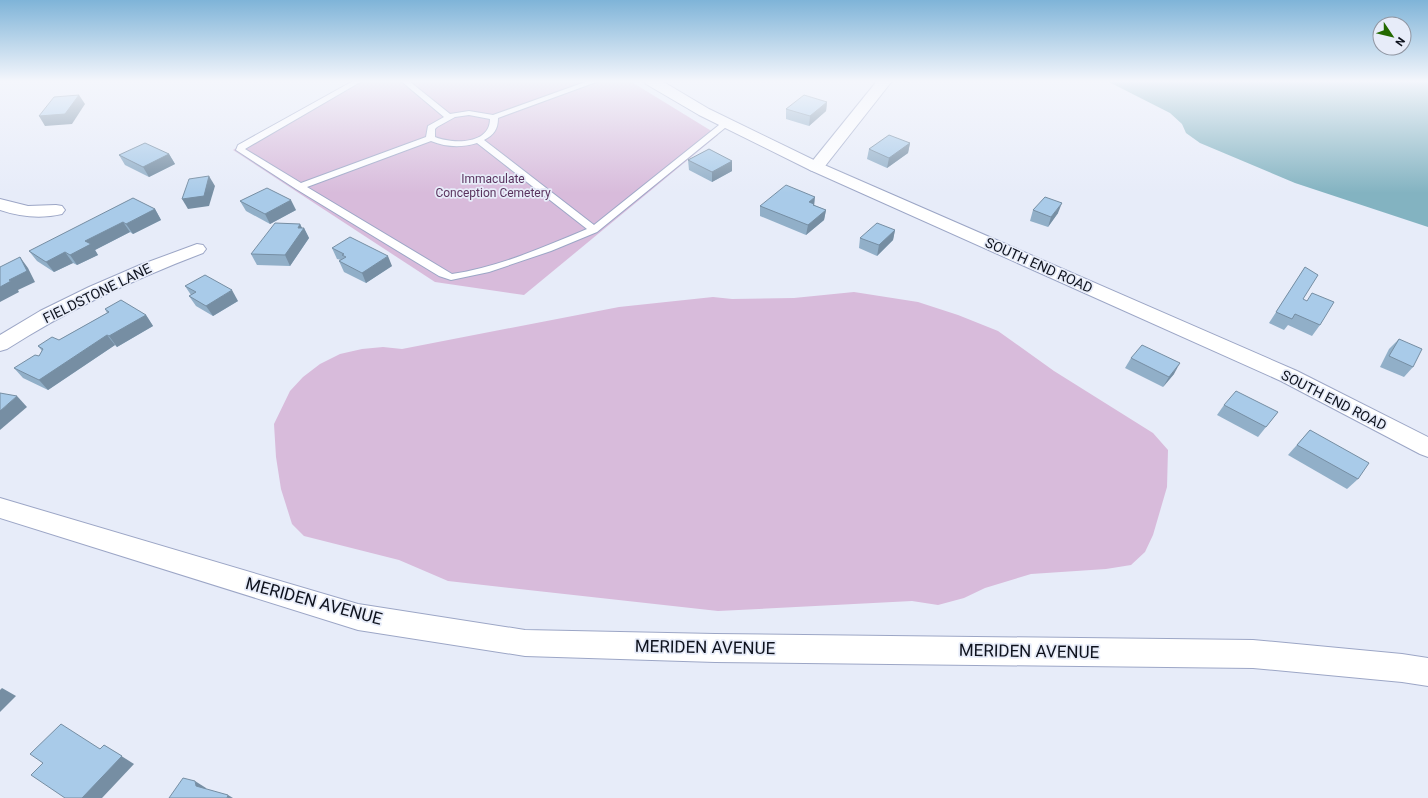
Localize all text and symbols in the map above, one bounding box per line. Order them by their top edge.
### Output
north arrow [1372,16,1412,56]
text: N [1392,35,1407,49]
park label: Immaculate Conception Cemetery [435,172,551,200]
street label: SOUTH END ROAD [983,234,1095,296]
street label: FIELDSTONE LANE [40,260,154,326]
street label: SOUTH END ROAD [1279,367,1389,433]
street label: MERIDEN AVENUE [244,573,385,629]
street label: MERIDEN AVENUE [635,636,776,658]
street label: MERIDEN AVENUE [959,640,1100,662]

